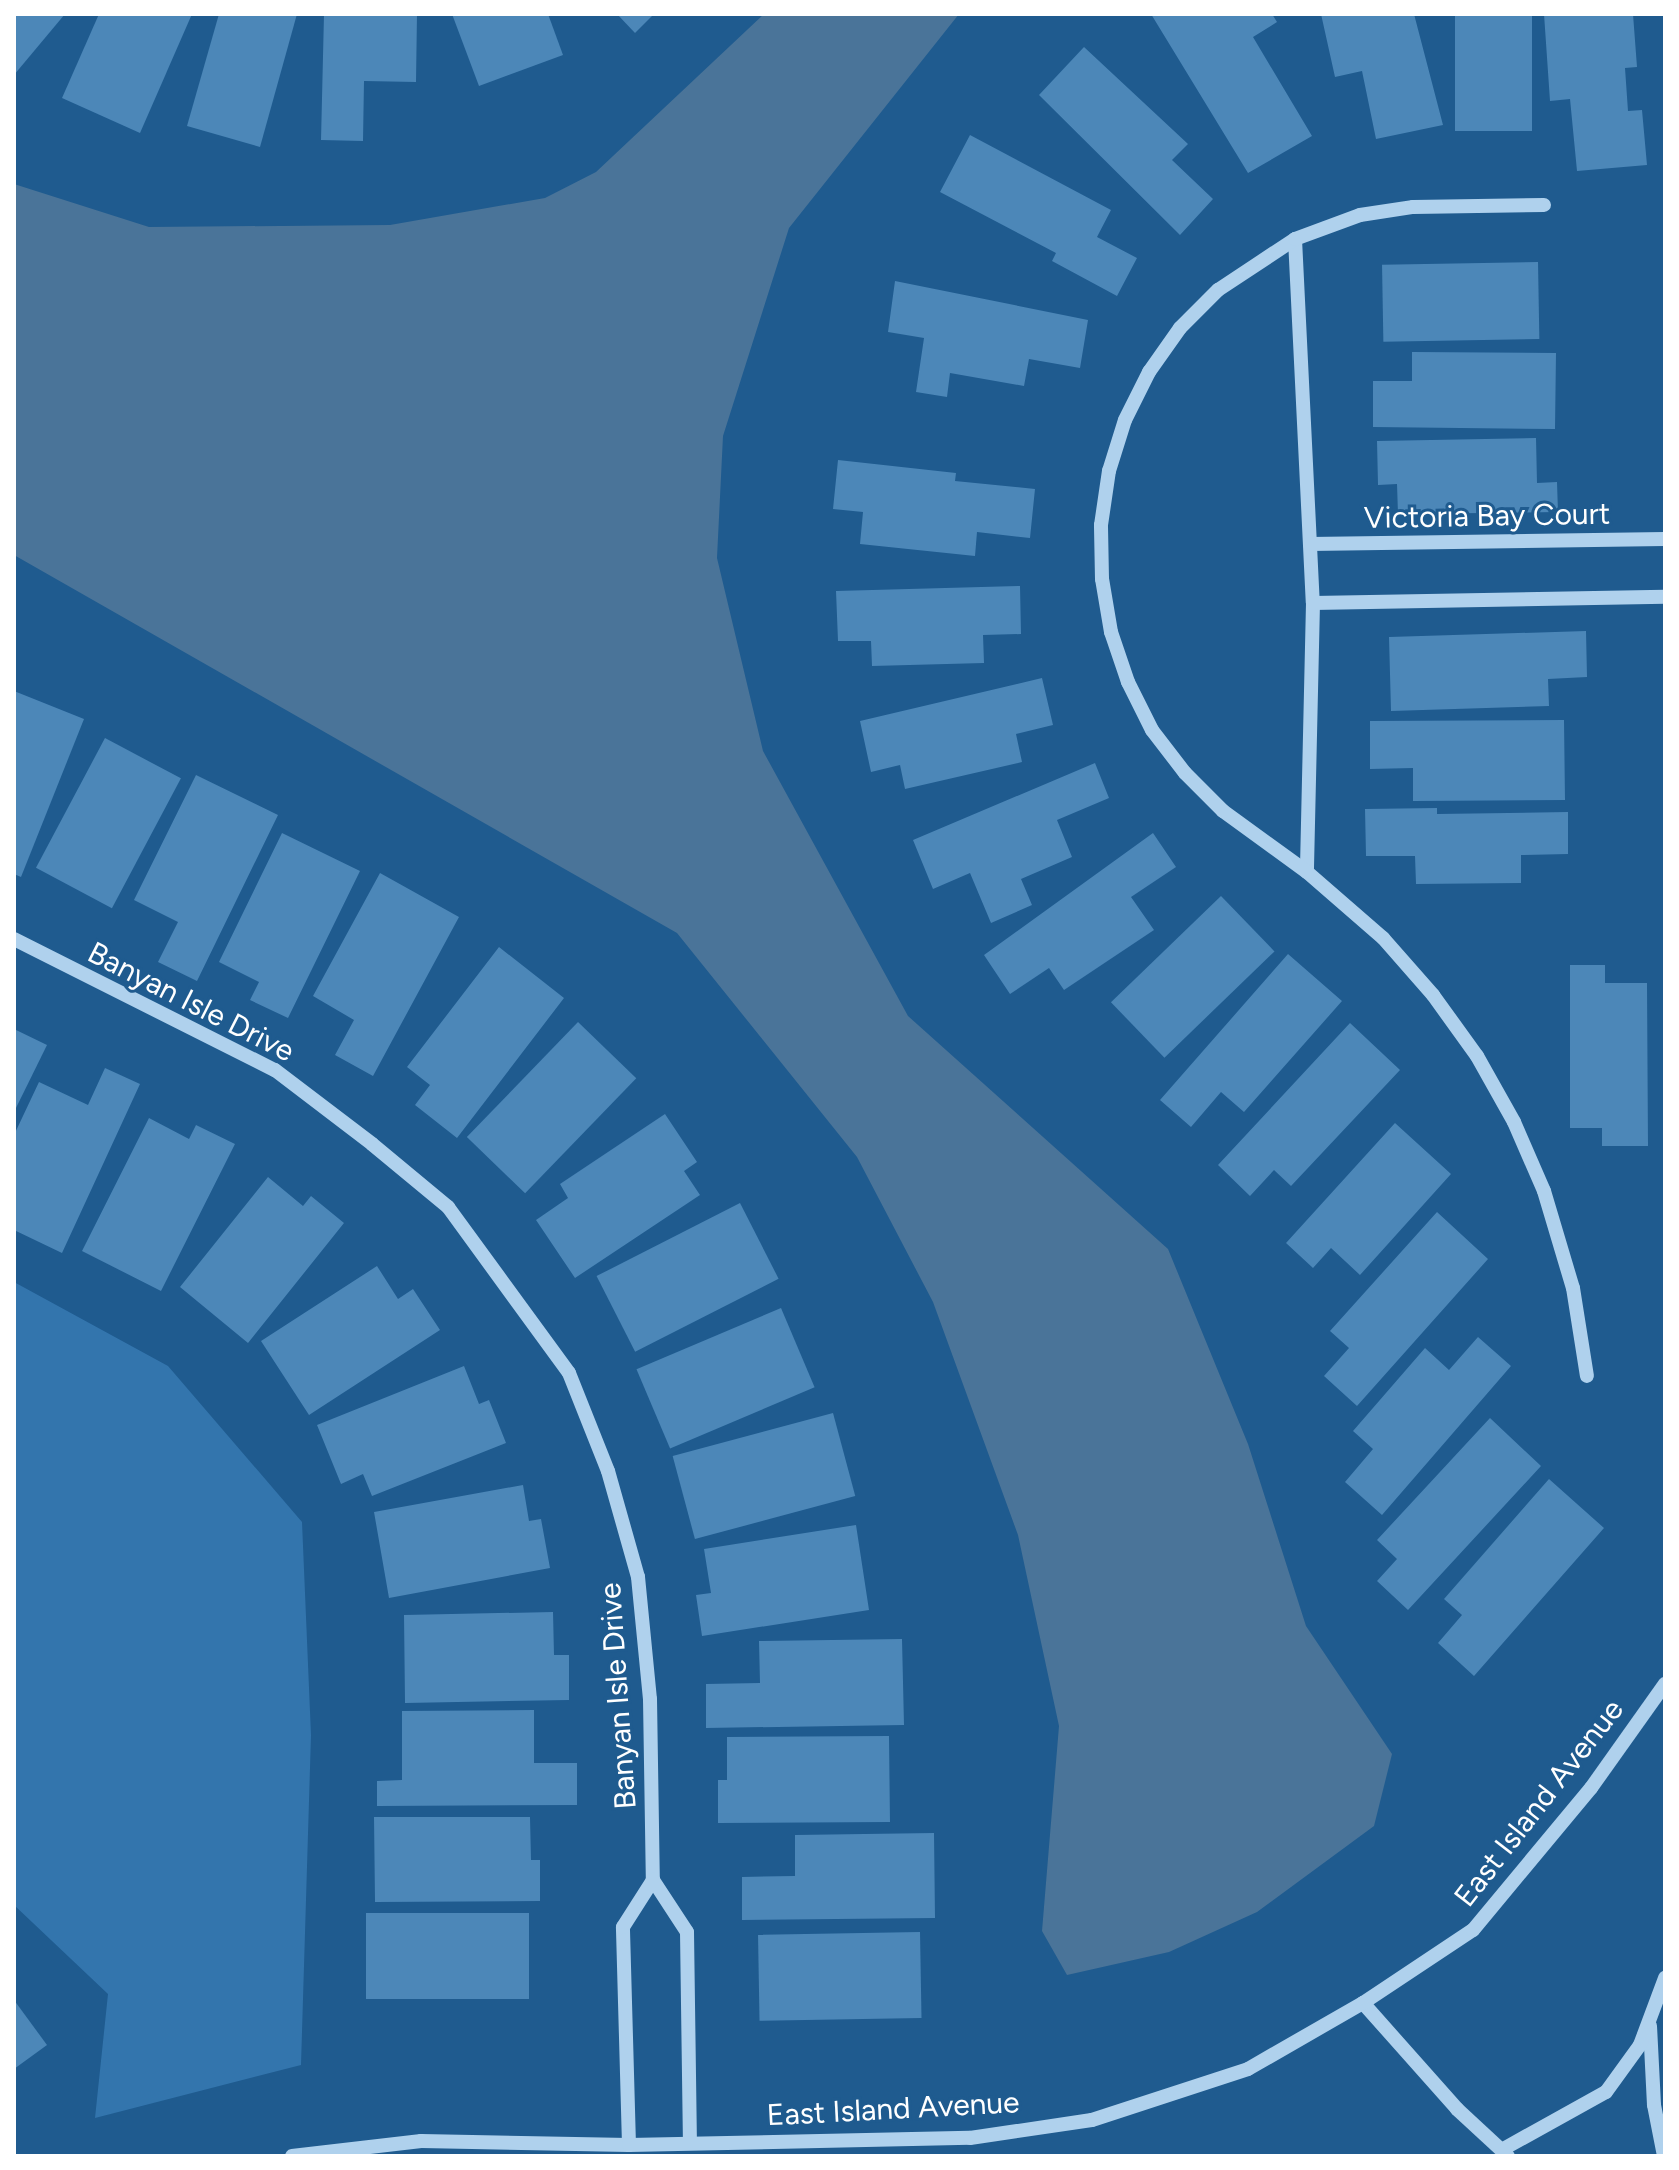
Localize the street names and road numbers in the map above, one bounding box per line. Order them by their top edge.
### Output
street label: Victoria Bay Court [1364,496,1610,536]
street label: Banyan Isle Drive [82,934,300,1070]
street label: Banyan Isle Drive [592,1582,644,1810]
street label: East Island Avenue [1447,1692,1631,1914]
street label: East Island Avenue [766,2084,1020,2134]

